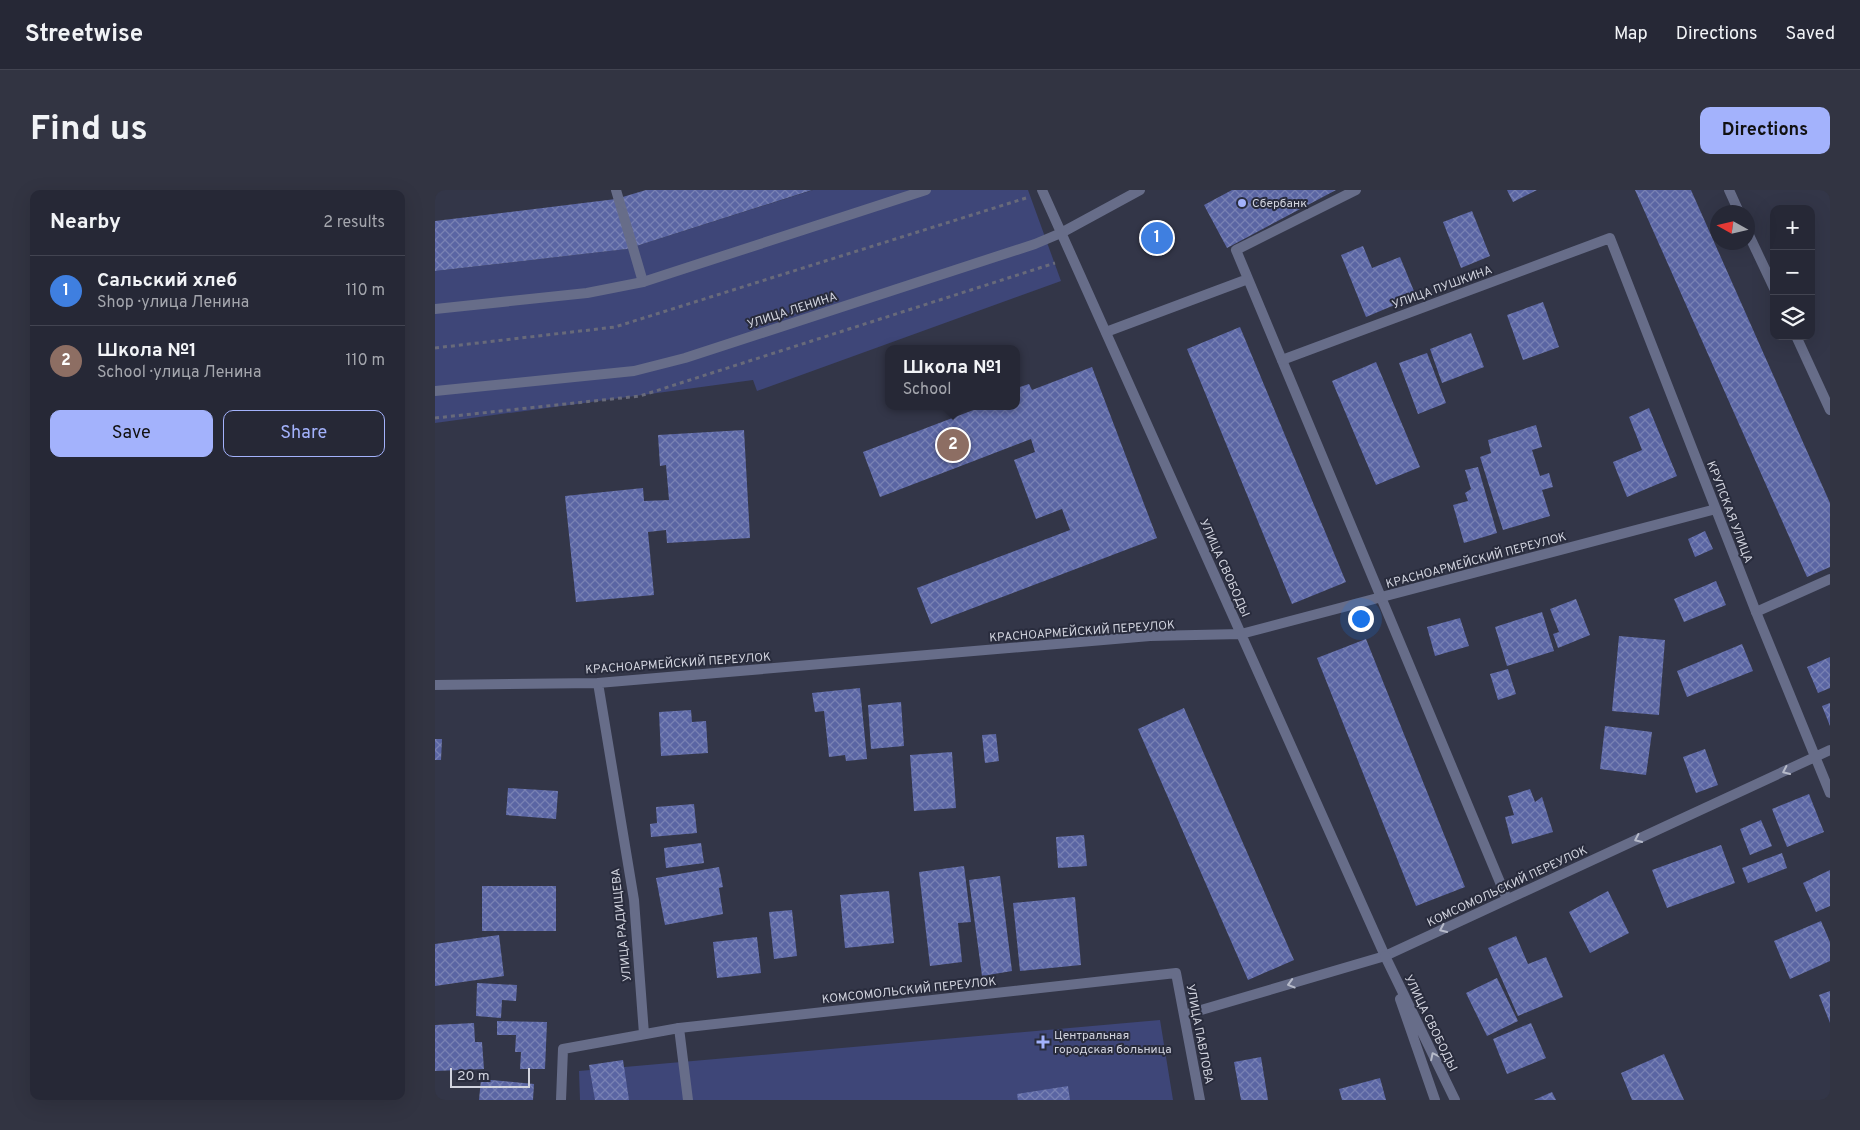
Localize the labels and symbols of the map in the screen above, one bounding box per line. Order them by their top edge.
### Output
place label: Сбербанк [1252,196,1307,212]
marker: Сбербанк [1236,197,1248,209]
north arrow [1710,205,1755,250]
pin: 1 [1141,219,1173,257]
street label: УЛИЦА ПУШКИНА [1390,262,1495,313]
street label: УЛИЦА ЛЕНИНА [745,289,839,333]
pin: 2 [937,426,969,464]
street label: КРУПСКАЯ УЛИЦА [1702,459,1756,566]
street label: УЛИЦА СВОБОДЫ [1195,517,1253,620]
street label: КРАСНОАРМЕЙСКИЙ ПЕРЕУЛОК [1384,529,1568,593]
your location [1348,606,1374,632]
street label: КРАСНОАРМЕЙСКИЙ ПЕРЕУЛОК [989,618,1176,646]
street label: КРАСНОАРМЕЙСКИЙ ПЕРЕУЛОК [585,650,772,678]
one-way arrow [1782,764,1791,775]
one-way arrow [1634,832,1643,843]
street label: КОМСОМОЛЬСКИЙ ПЕРЕУЛОК [1425,843,1590,931]
street label: УЛИЦА РАДИЩЕВА [608,867,636,982]
one-way arrow [1439,923,1448,933]
street label: УЛИЦА СВОБОДЫ [1400,972,1460,1075]
street label: КОМСОМОЛЬСКИЙ ПЕРЕУЛОК [821,974,997,1008]
one-way arrow [1287,978,1295,988]
street label: УЛИЦА ПАВЛОВА [1181,983,1217,1086]
place label: Центральная городская больница [1054,1028,1172,1058]
marker: Центральная городская больница [1036,1035,1050,1049]
one-way arrow [1430,1052,1440,1061]
scale bar [450,1065,530,1088]

